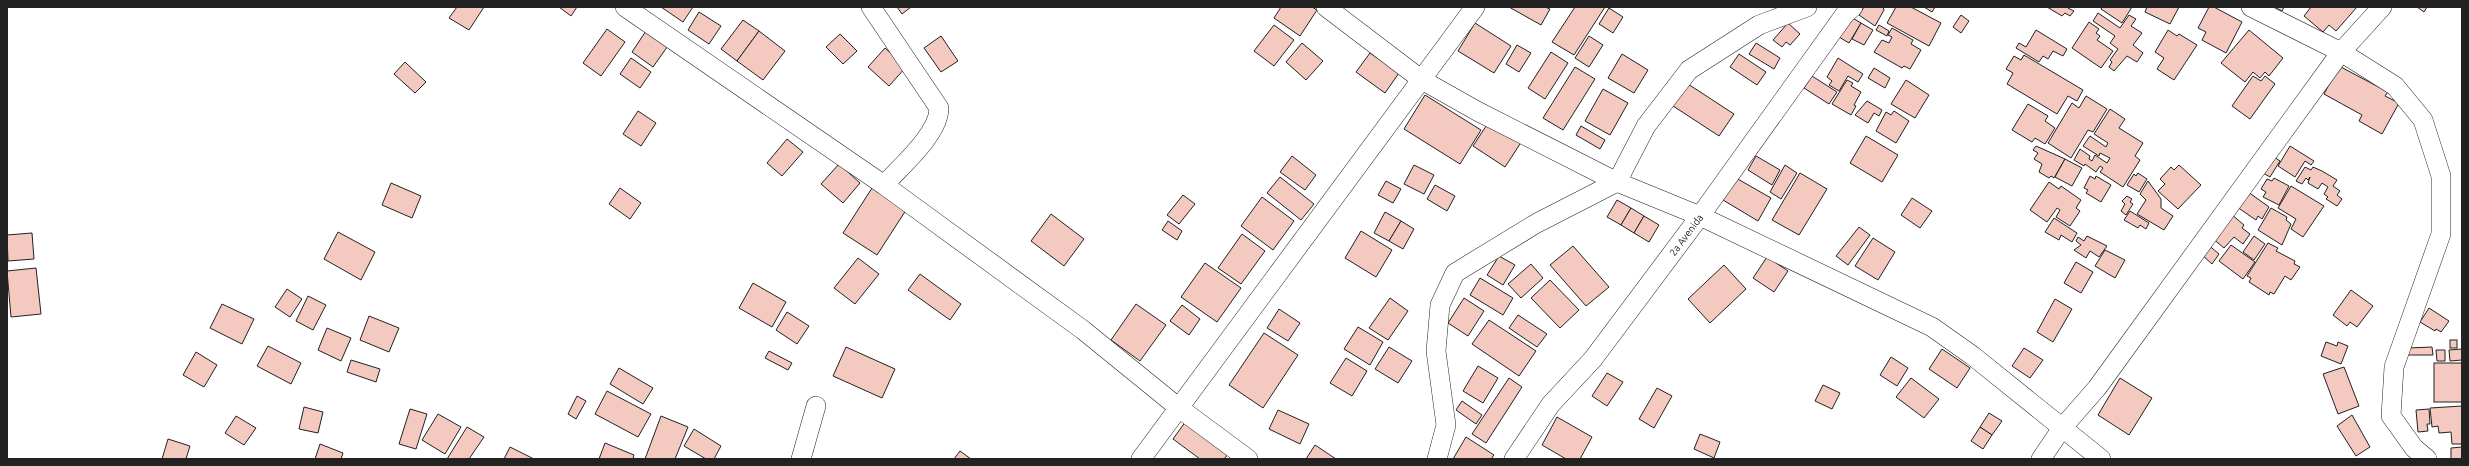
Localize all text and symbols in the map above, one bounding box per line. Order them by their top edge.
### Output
street label: 2a Avenida [1667,212,1705,258]

